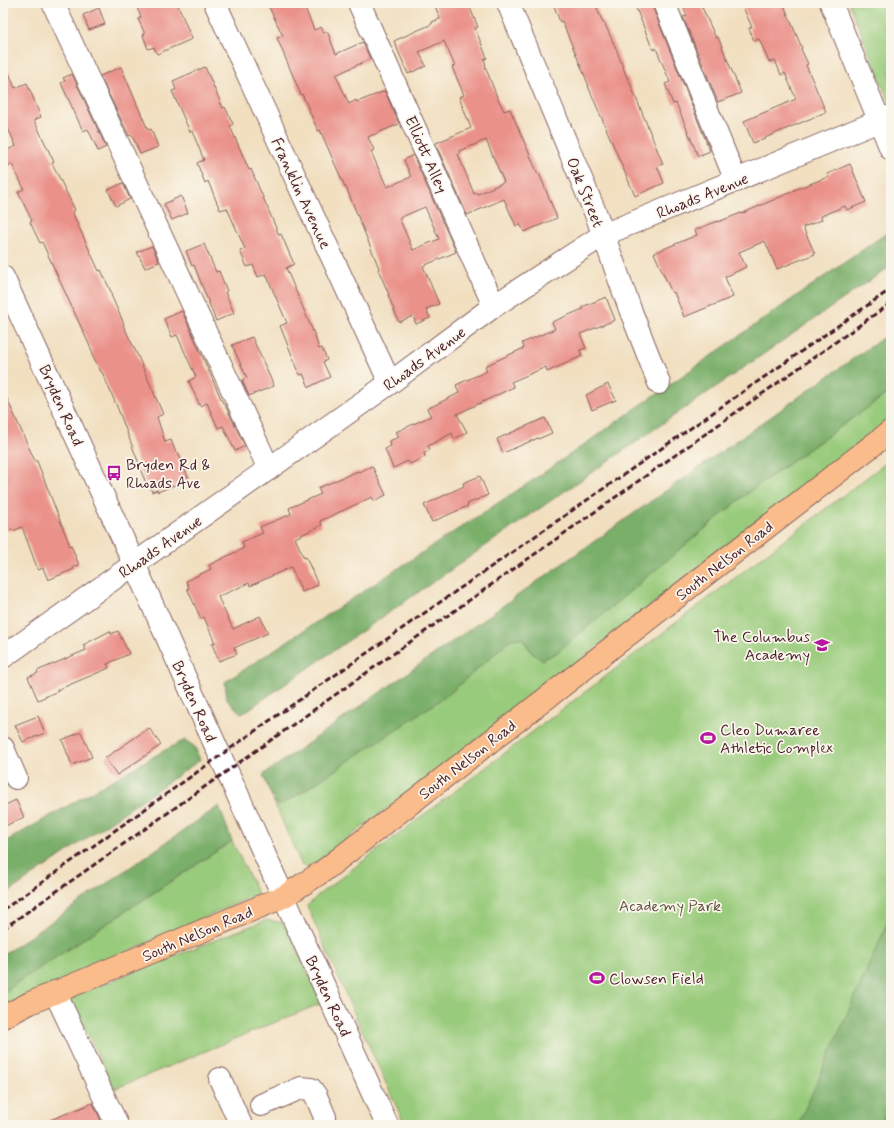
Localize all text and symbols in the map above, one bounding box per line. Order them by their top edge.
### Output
street label: Elliott Alley [399,113,452,197]
street label: Franklin Avenue [266,134,336,253]
street label: Oak Street [561,154,608,231]
street label: Rhoads Avenue [654,168,752,224]
street label: Rhoads Avenue [379,322,470,396]
street label: Bryden Road [33,362,88,450]
place label: Bryden Rd & Rhoads Ave [126,455,211,494]
bus stop icon: Bryden Rd & Rhoads Ave [105,464,123,482]
street label: Rhoads Avenue [115,511,207,584]
street label: South Nelson Road [672,516,778,606]
place label: The Columbus Academy [713,627,810,666]
school or university icon: The Columbus Academy [813,636,831,654]
street label: Bryden Road [166,658,221,746]
street label: South Nelson Road [415,715,521,805]
place label: Cleo Dumaree Athletic Complex [720,720,833,759]
sports icon: Cleo Dumaree Athletic Complex [699,729,717,747]
park label: Academy Park [619,896,721,917]
street label: South Nelson Road [139,902,256,967]
street label: Bryden Road [300,953,356,1041]
sports icon: Clowsen Field [588,969,606,987]
place label: Clowsen Field [609,969,704,990]

